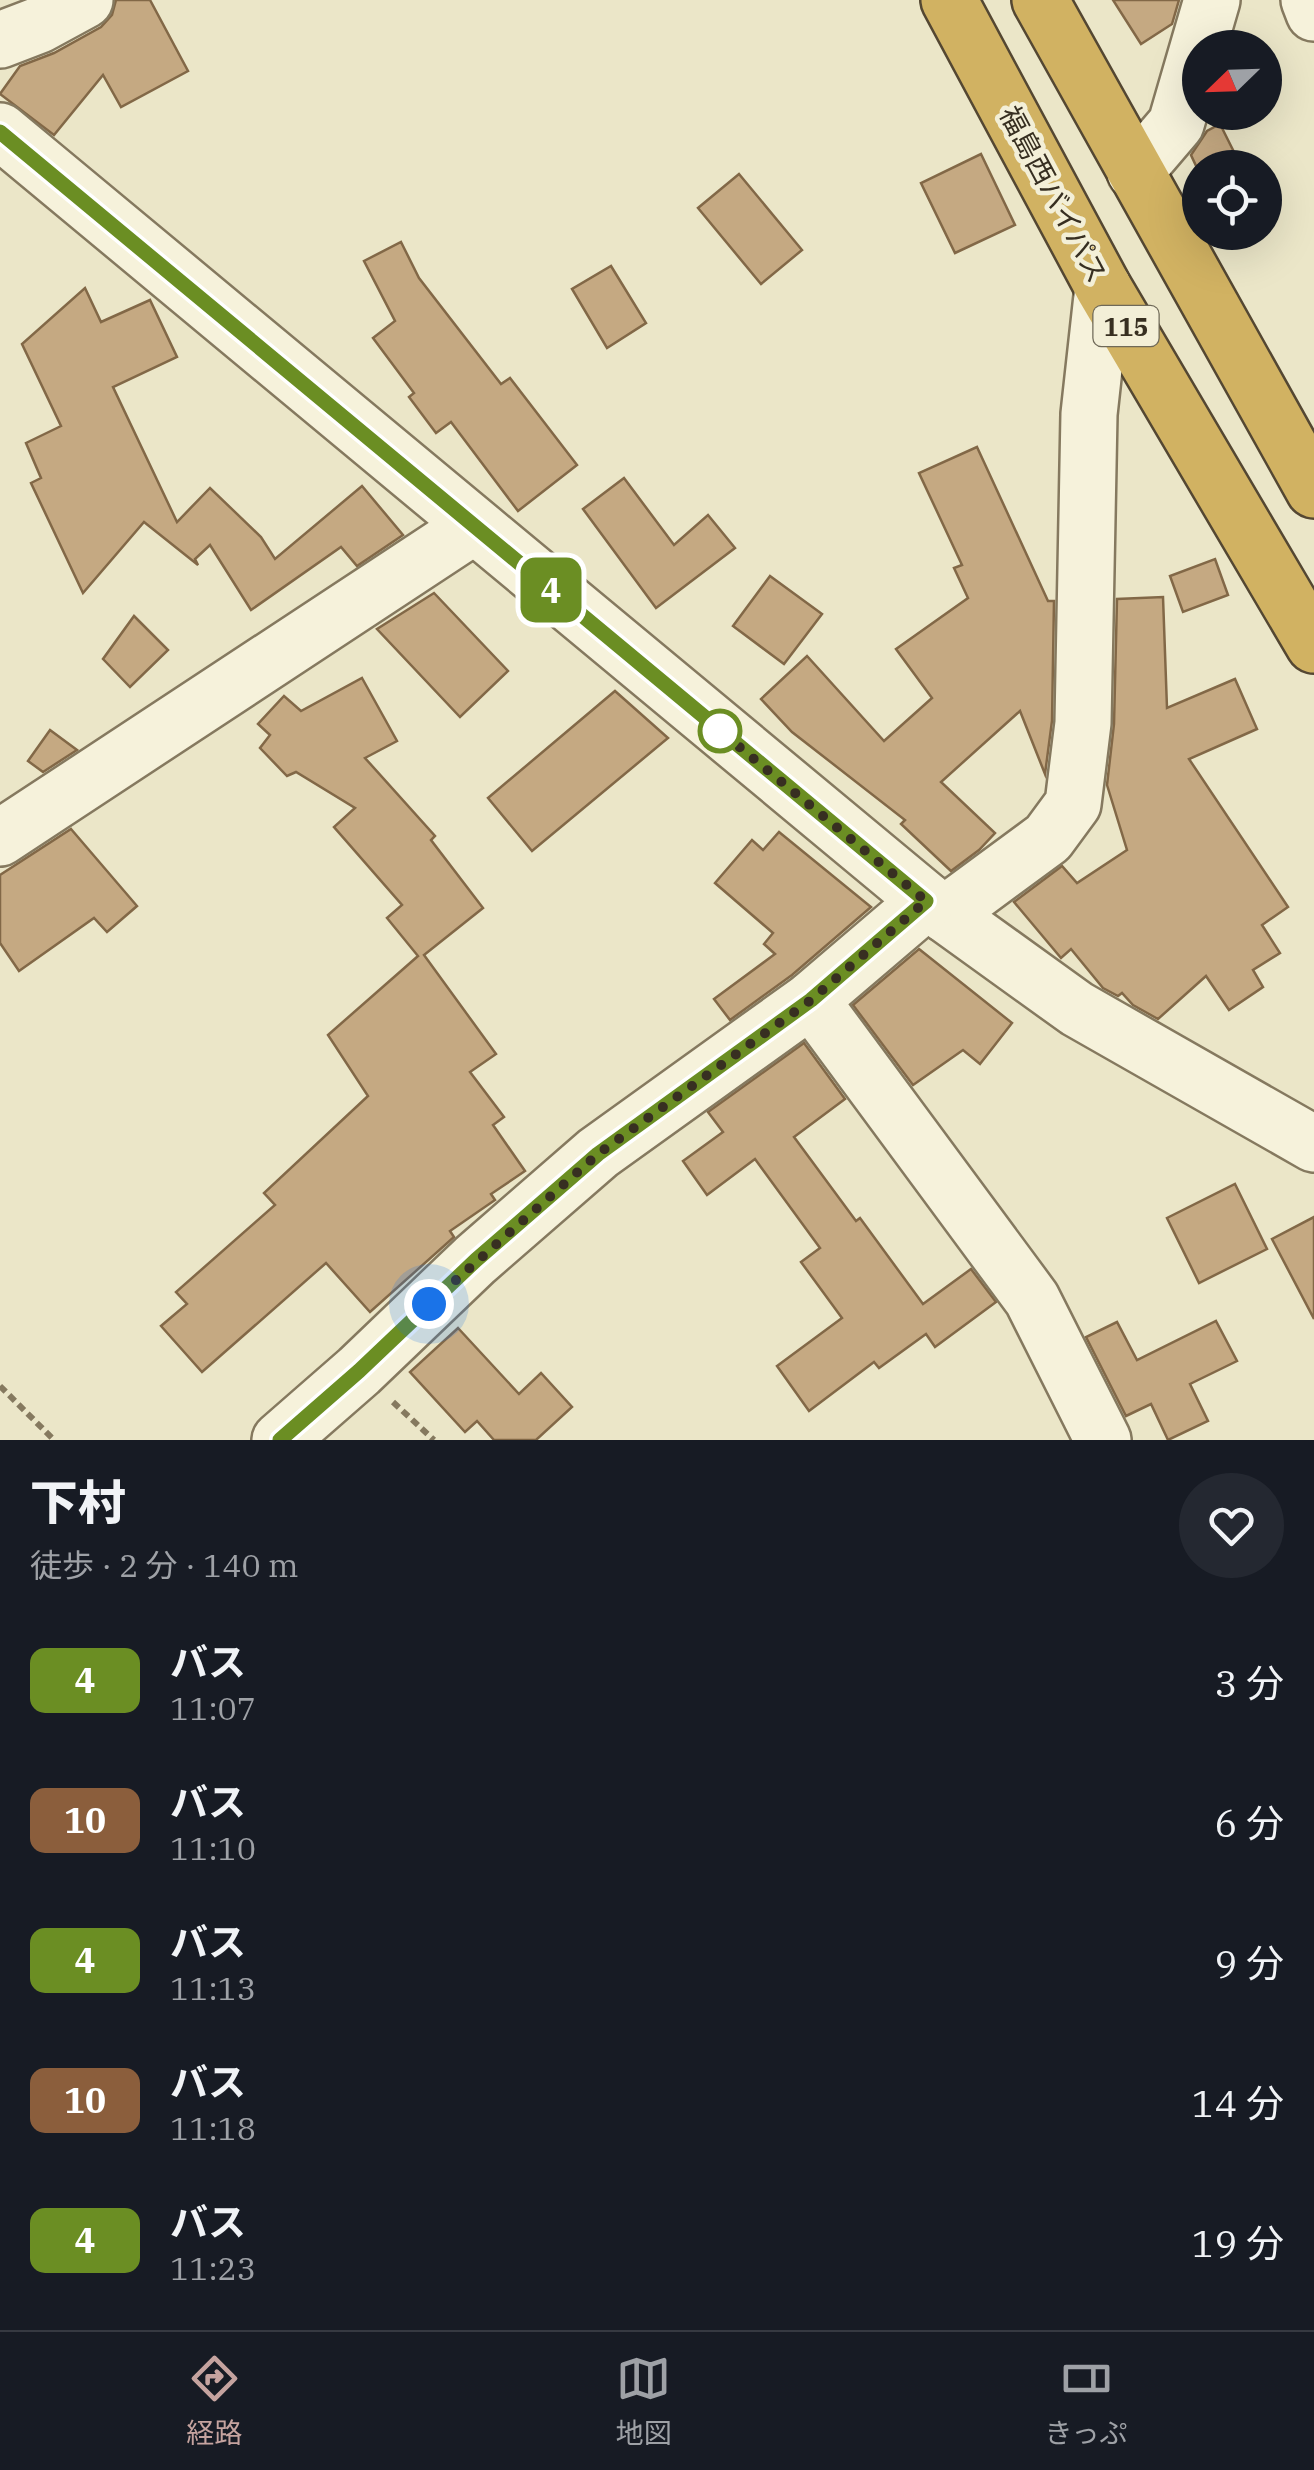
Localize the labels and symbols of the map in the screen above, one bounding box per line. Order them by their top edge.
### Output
north arrow [1182,30,1282,130]
street label: 福島西バイパス [992,99,1116,289]
road number: 115 [1094,306,1158,346]
line badge: 4 [518,558,584,622]
unlabelled marker [699,710,741,752]
your location [404,1279,454,1329]

